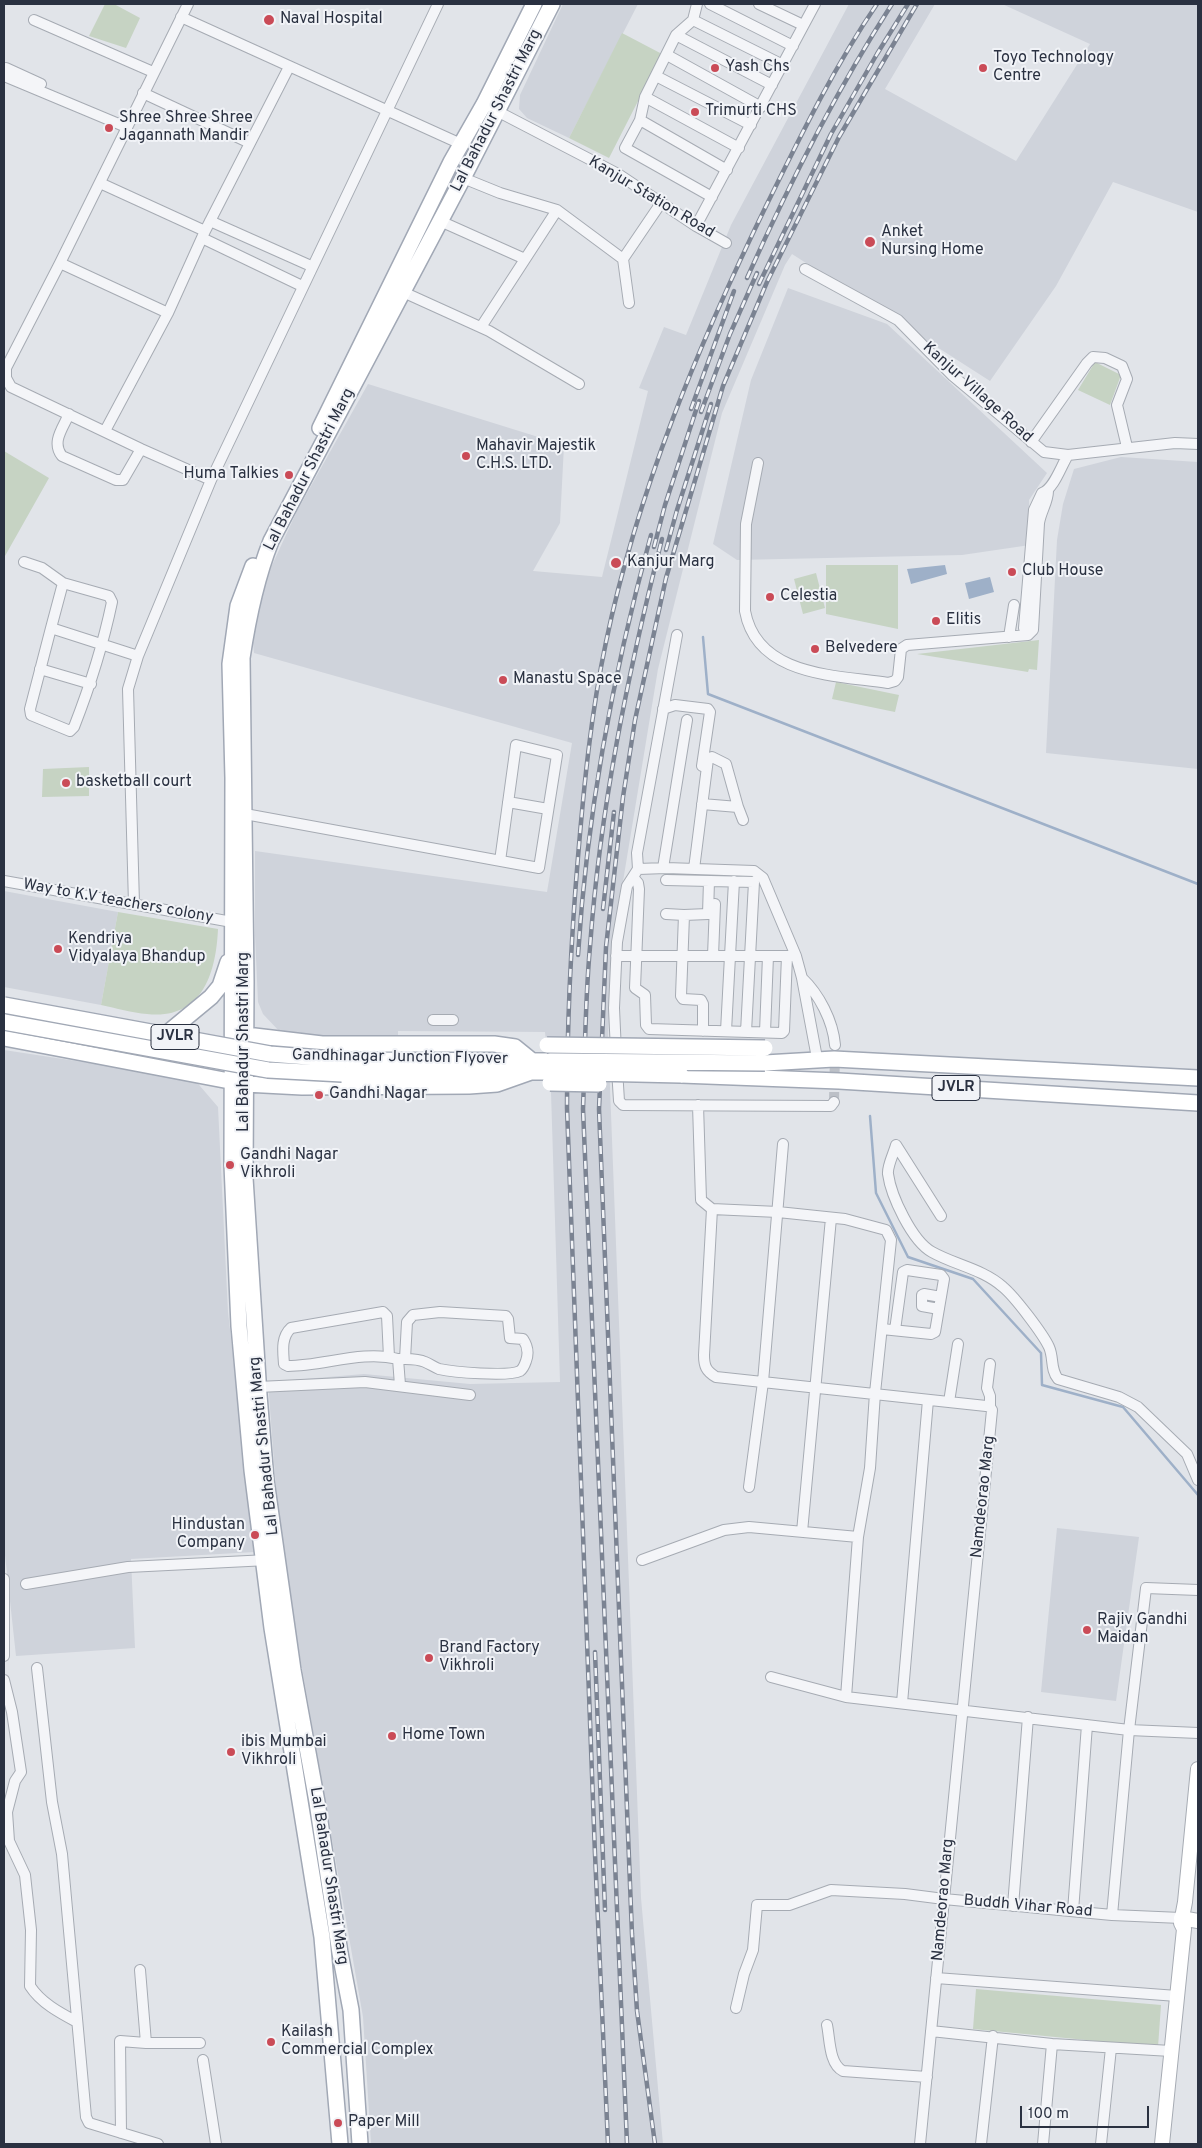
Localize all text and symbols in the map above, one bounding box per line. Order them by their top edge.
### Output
place label: Naval Hospital [280,10,383,30]
marker: Naval Hospital [262,13,276,27]
street label: Lal Bahadur Shastri Marg [448,27,546,195]
place label: Toyo Technology Centre [993,49,1114,87]
place label: Yash Chs [725,58,790,78]
marker: Yash Chs [709,62,721,74]
marker: Toyo Technology Centre [977,62,989,74]
place label: Trimurti CHS [705,102,797,122]
marker: Trimurti CHS [689,106,701,118]
place label: Shree Shree Shree Jagannath Mandir [119,109,253,147]
marker: Shree Shree Shree Jagannath Mandir [103,122,115,134]
street label: Kanjur Station Road [585,153,717,243]
place label: Anket Nursing Home [881,223,984,261]
marker: Anket Nursing Home [863,235,877,249]
street label: Kanjur Village Road [918,339,1036,447]
street label: Lal Bahadur Shastri Marg [261,386,359,554]
place label: Mahavir Majestik C.H.S. LTD. [476,437,596,475]
marker: Mahavir Majestik C.H.S. LTD. [460,450,472,462]
place label: Huma Talkies [183,465,279,485]
marker: Huma Talkies [283,469,295,481]
place label: Kanjur Marg [627,553,714,573]
marker: Kanjur Marg [609,556,623,570]
place label: Club House [1022,562,1103,582]
marker: Club House [1006,566,1018,578]
place label: Celestia [780,587,837,607]
marker: Celestia [764,591,776,603]
place label: Elitis [946,611,981,631]
marker: Elitis [930,615,942,627]
place label: Belvedere [825,639,898,659]
marker: Belvedere [809,643,821,655]
place label: Manastu Space [513,670,622,690]
marker: Manastu Space [497,674,509,686]
place label: basketball court [76,773,192,793]
marker: basketball court [60,777,72,789]
street label: Way to K.V teachers colony [21,876,215,928]
place label: Kendriya Vidyalaya Bhandup [68,930,206,968]
marker: Kendriya Vidyalaya Bhandup [52,943,64,955]
street label: Lal Bahadur Shastri Marg [235,952,255,1132]
road number: JVLR [151,1024,199,1050]
street label: Gandhinagar Junction Flyover [292,1047,508,1069]
road number: JVLR [932,1076,980,1100]
place label: Gandhi Nagar [329,1085,427,1105]
marker: Gandhi Nagar [313,1089,325,1101]
place label: Gandhi Nagar Vikhroli [240,1146,338,1184]
marker: Gandhi Nagar Vikhroli [224,1159,236,1171]
street label: Lal Bahadur Shastri Marg [246,1356,284,1536]
street label: Namdeorao Marg [968,1435,1000,1559]
place label: Hindustan Company [172,1516,245,1554]
marker: Hindustan Company [249,1529,261,1541]
place label: Rajiv Gandhi Maidan [1097,1611,1187,1649]
marker: Rajiv Gandhi Maidan [1081,1624,1093,1636]
place label: Brand Factory Vikhroli [439,1639,540,1677]
marker: Brand Factory Vikhroli [423,1652,435,1664]
place label: Home Town [402,1726,485,1746]
marker: Home Town [386,1730,398,1742]
place label: ibis Mumbai Vikhroli [241,1733,327,1771]
marker: ibis Mumbai Vikhroli [225,1746,237,1758]
street label: Lal Bahadur Shastri Marg [304,1786,352,1966]
street label: Namdeorao Marg [929,1838,959,1962]
street label: Buddh Vihar Road [963,1892,1093,1922]
place label: Kailash Commercial Complex [281,2023,434,2061]
marker: Kailash Commercial Complex [265,2036,277,2048]
scale bar [1022,2096,1151,2128]
text: 100 m [1028,2105,1069,2124]
place label: Paper Mill [348,2113,420,2133]
marker: Paper Mill [332,2117,344,2129]

